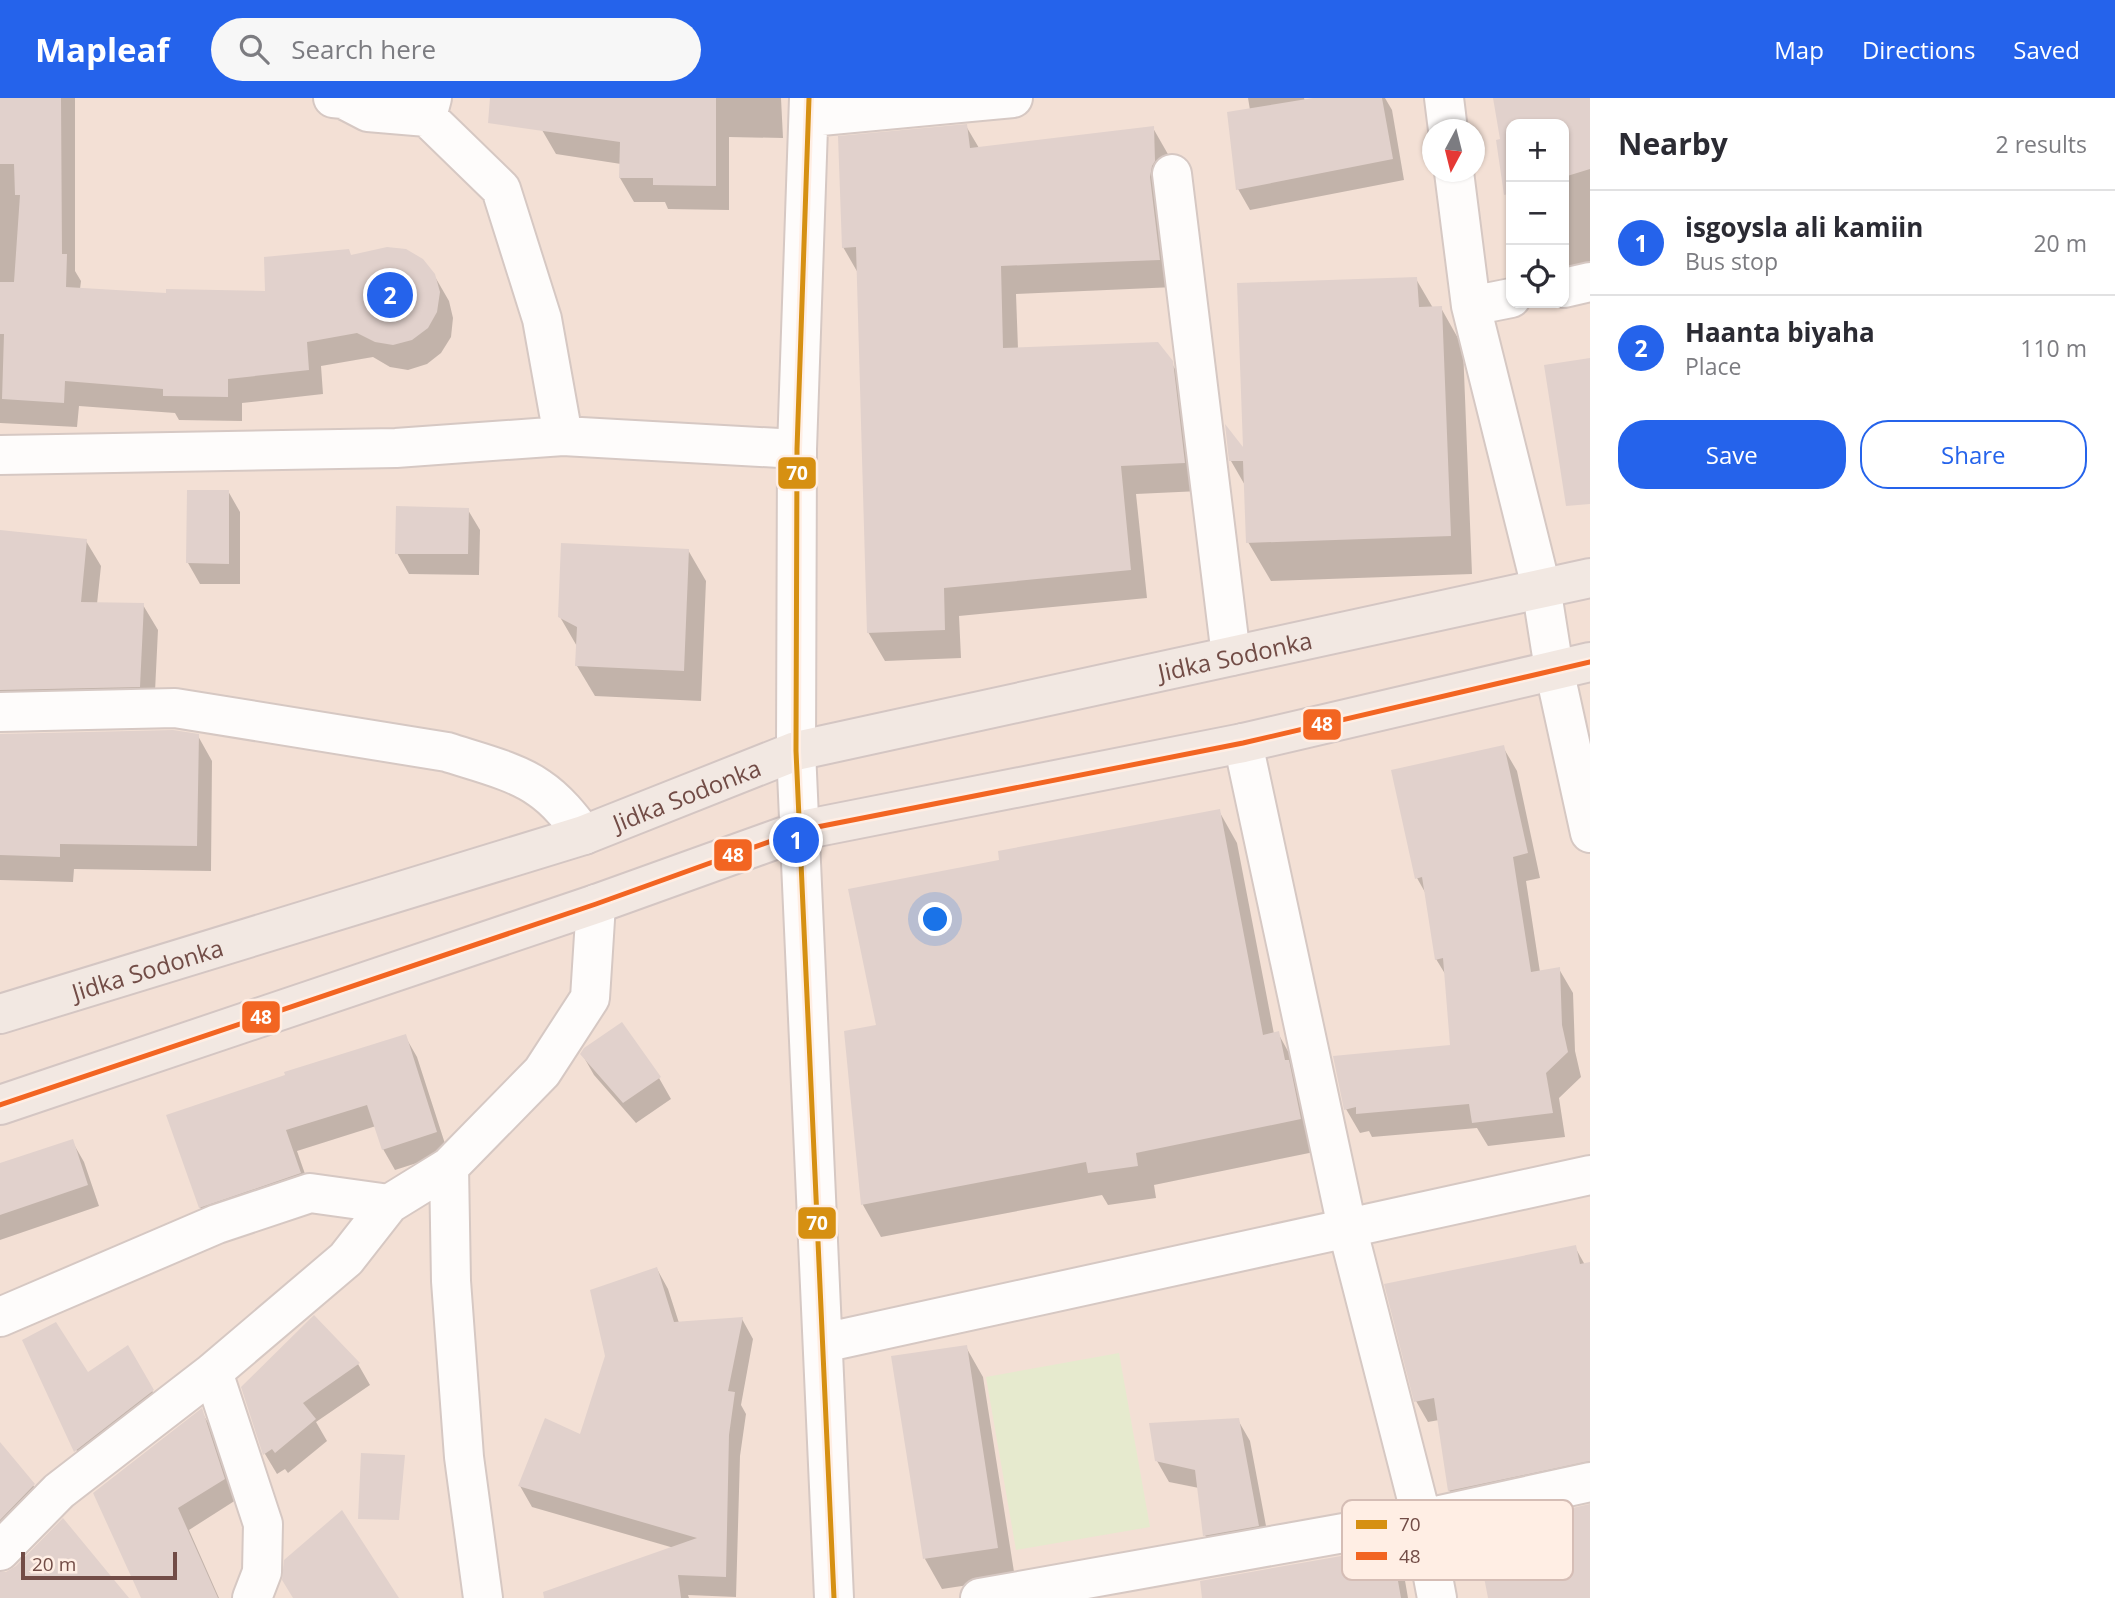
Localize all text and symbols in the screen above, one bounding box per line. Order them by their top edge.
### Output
search box [211,18,701,81]
text: Mapleaf [35,27,169,72]
icon: search [235,30,273,68]
text: Search here [291,31,436,67]
text: Map [1774,33,1824,66]
text: Directions [1862,33,1975,66]
text: Saved [2013,33,2080,66]
north arrow [1422,119,1485,182]
map controls [1506,119,1569,308]
button: + [1506,119,1569,182]
text: Nearby [1618,123,1728,164]
text: 2 results [1996,128,2087,160]
button: − [1506,182,1569,245]
text: isgoysla ali kamiin [1685,209,1923,245]
text: 1 [1634,227,1648,259]
text: 20 m [2033,227,2087,259]
button: locate [1506,245,1569,308]
text: Bus stop [1685,245,1778,277]
pin: 2 [367,269,413,321]
text: Haanta biyaha [1685,314,1875,350]
text: 2 [1634,332,1648,364]
text: 110 m [2020,332,2087,364]
text: Place [1685,350,1741,382]
button: Save [1618,420,1846,489]
button: Share [1860,420,2087,489]
line badge: 70 [777,456,817,490]
text: 70 [786,460,808,486]
street label: Jidka Sodonka [1153,623,1315,689]
line badge: 48 [1302,708,1342,741]
text: 48 [1311,711,1333,737]
street label: Jidka Sodonka [606,750,765,839]
pin: 1 [773,814,819,866]
line badge: 48 [713,838,753,872]
text: 48 [722,842,744,868]
your location [918,902,952,936]
street label: Jidka Sodonka [66,930,227,1008]
line badge: 48 [241,1000,281,1034]
text: 48 [250,1004,272,1030]
line badge: 70 [797,1206,837,1240]
text: 70 [806,1210,828,1236]
legend [1342,1500,1573,1580]
text: 70 [1399,1511,1421,1537]
text: 48 [1399,1543,1421,1569]
scale bar [21,1549,177,1581]
text: 20 m [32,1551,76,1577]

